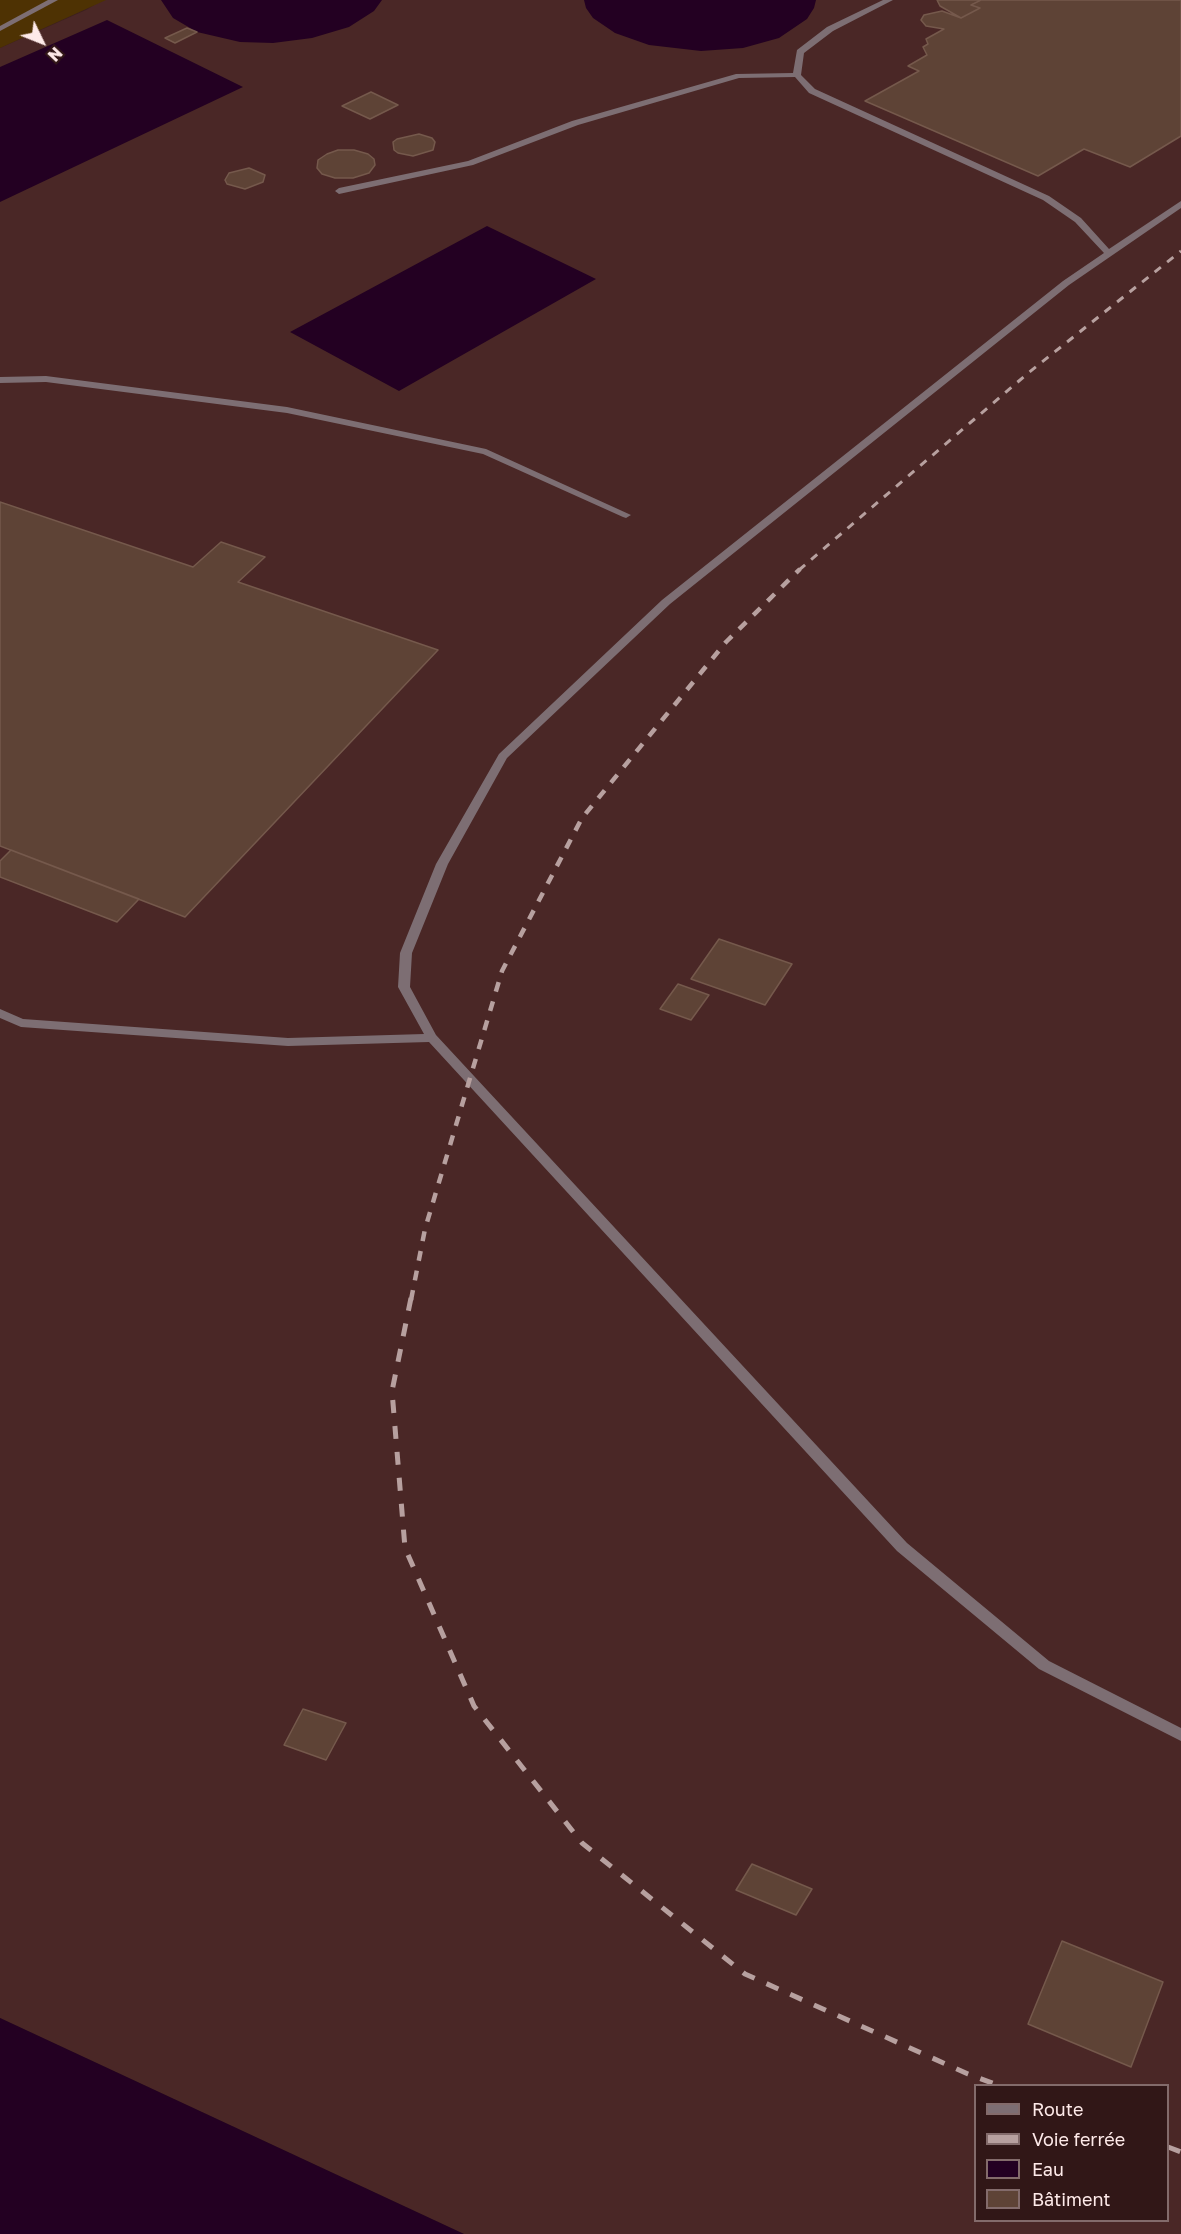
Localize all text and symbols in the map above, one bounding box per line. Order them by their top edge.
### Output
north arrow [12,12,72,72]
text: N [44,43,67,66]
legend [974,2084,1169,2222]
text: Route [1032,2098,1083,2120]
text: Voie ferrée [1032,2128,1125,2150]
text: Eau [1032,2158,1064,2180]
text: Bâtiment [1032,2188,1111,2210]

